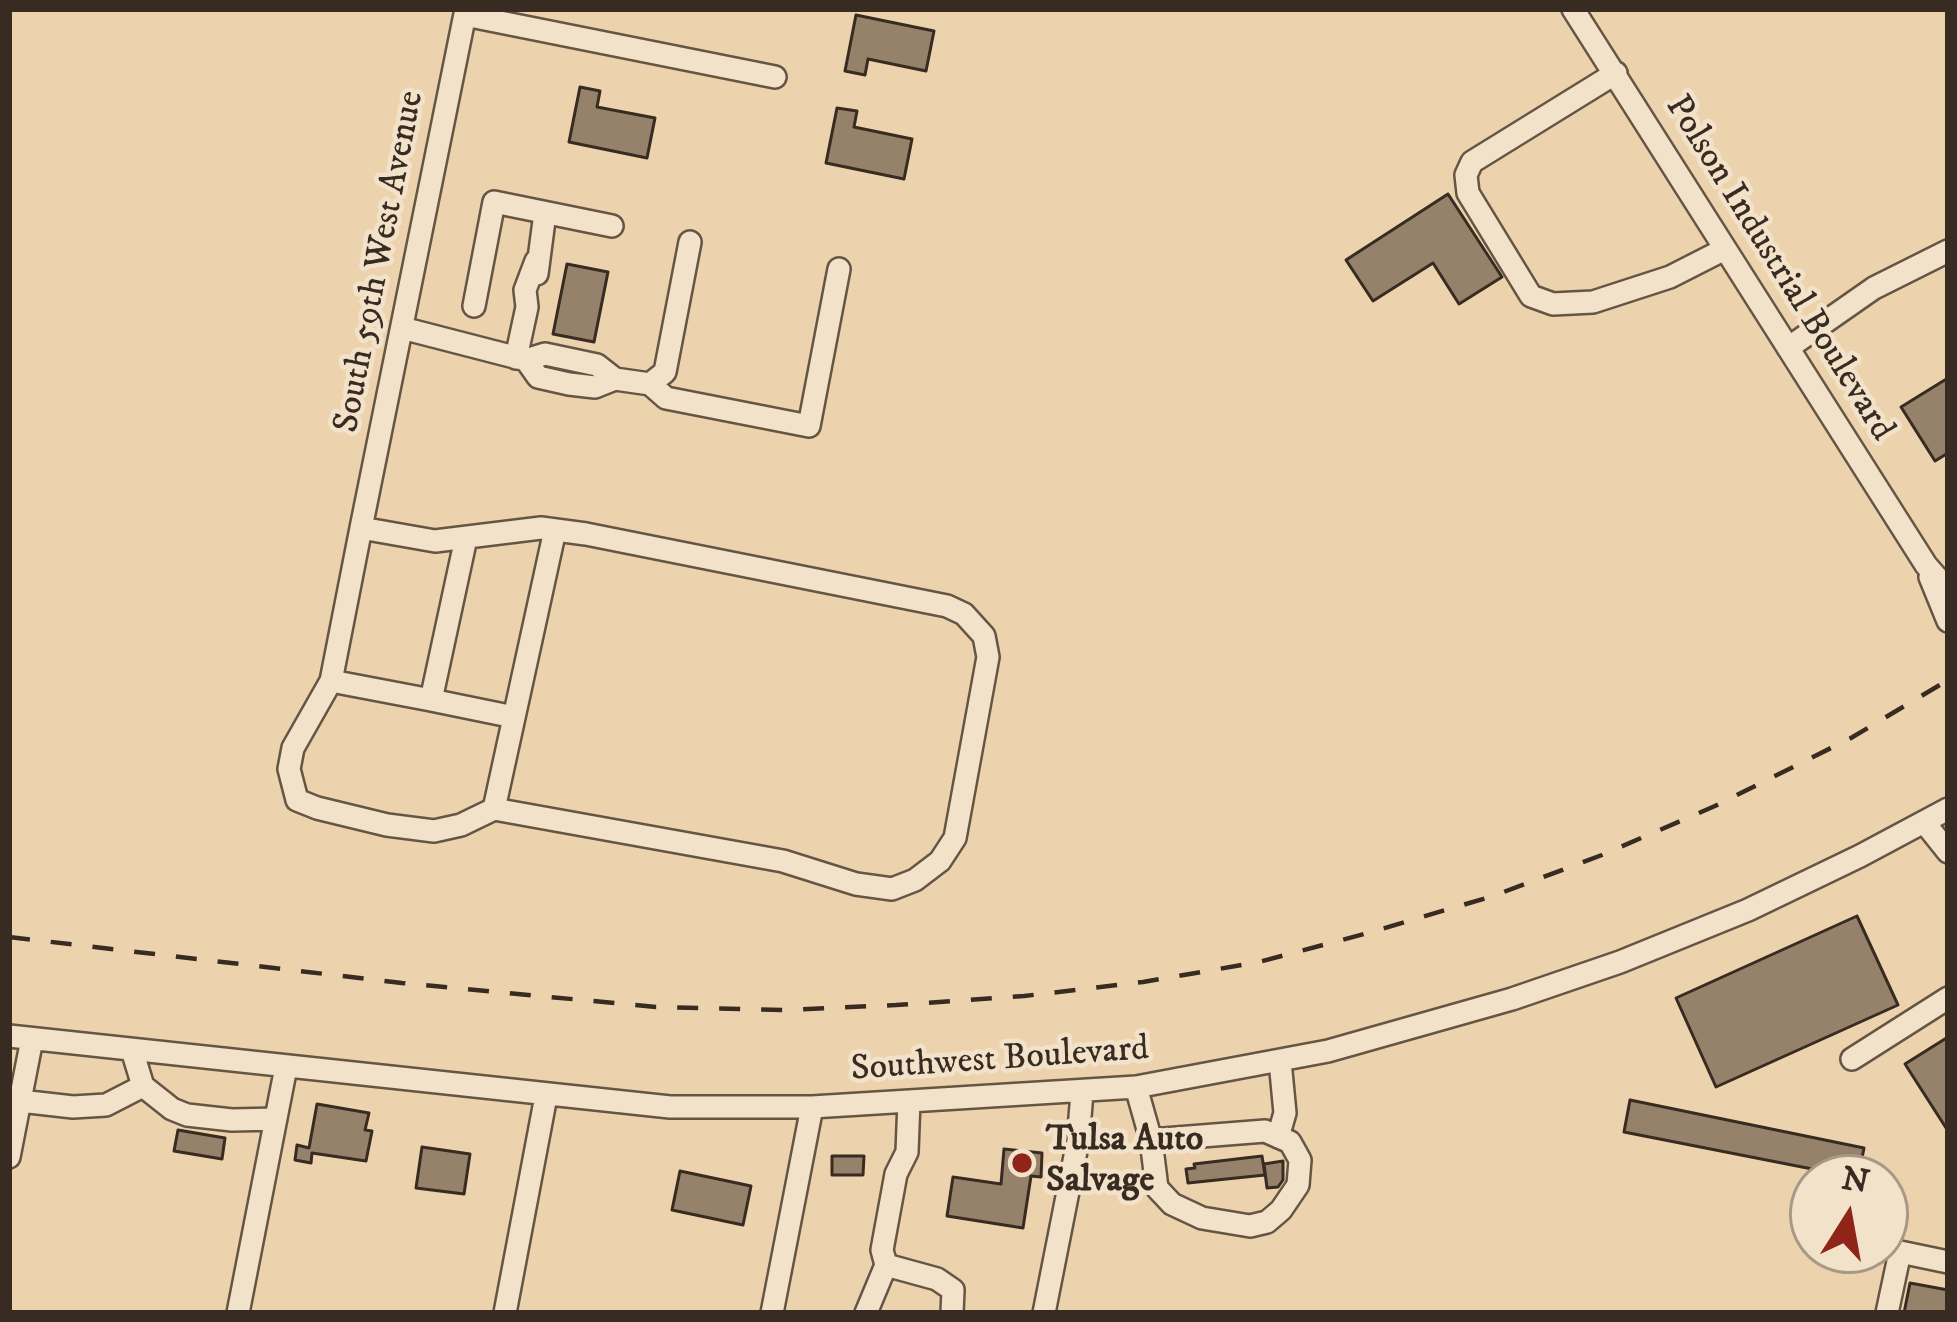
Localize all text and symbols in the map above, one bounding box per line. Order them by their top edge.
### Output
street label: South 59th West Avenue [327,88,435,436]
street label: Polson Industrial Boulevard [1654,88,1902,450]
street label: Southwest Boulevard [849,1029,1151,1093]
place label: Tulsa Auto Salvage [1046,1120,1203,1205]
marker: Tulsa Auto Salvage [1009,1150,1035,1176]
north arrow [1789,1154,1909,1274]
text: N [1838,1158,1873,1204]

